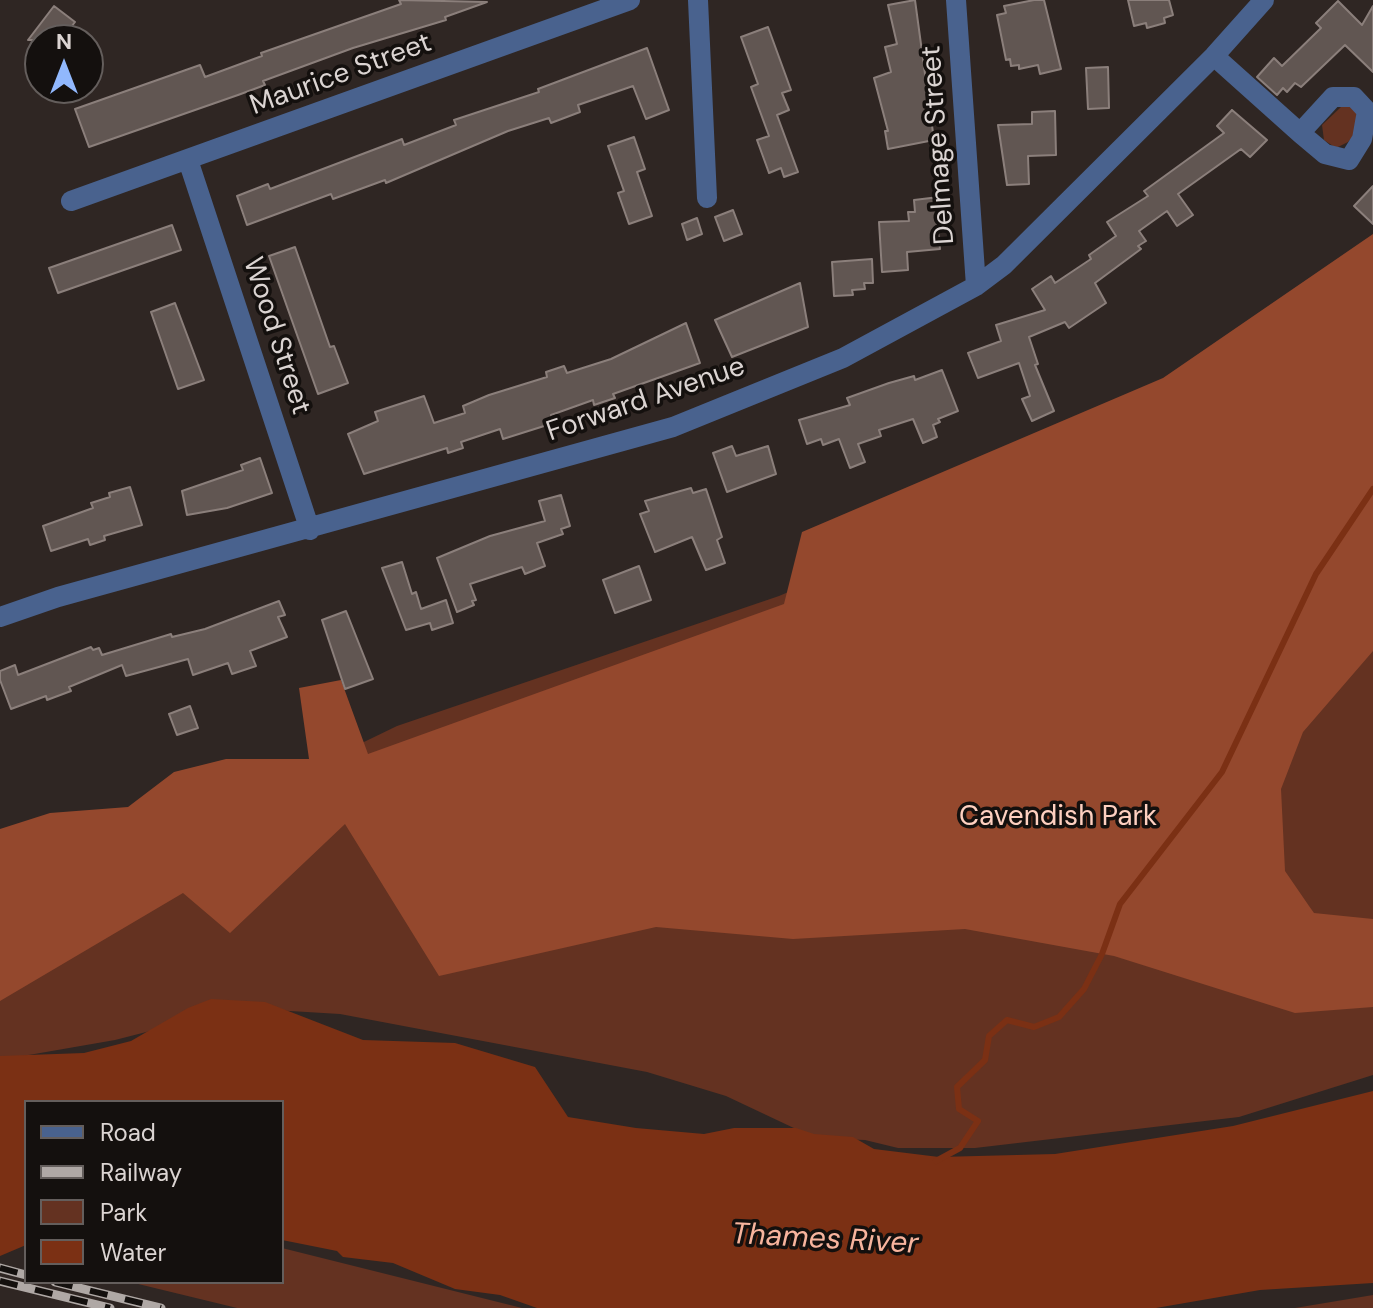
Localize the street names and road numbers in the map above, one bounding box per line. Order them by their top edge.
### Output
street label: Maurice Street [246,27,436,123]
street label: Delmage Street [915,44,963,246]
street label: Wood Street [235,253,317,419]
street label: Forward Avenue [542,350,750,450]

